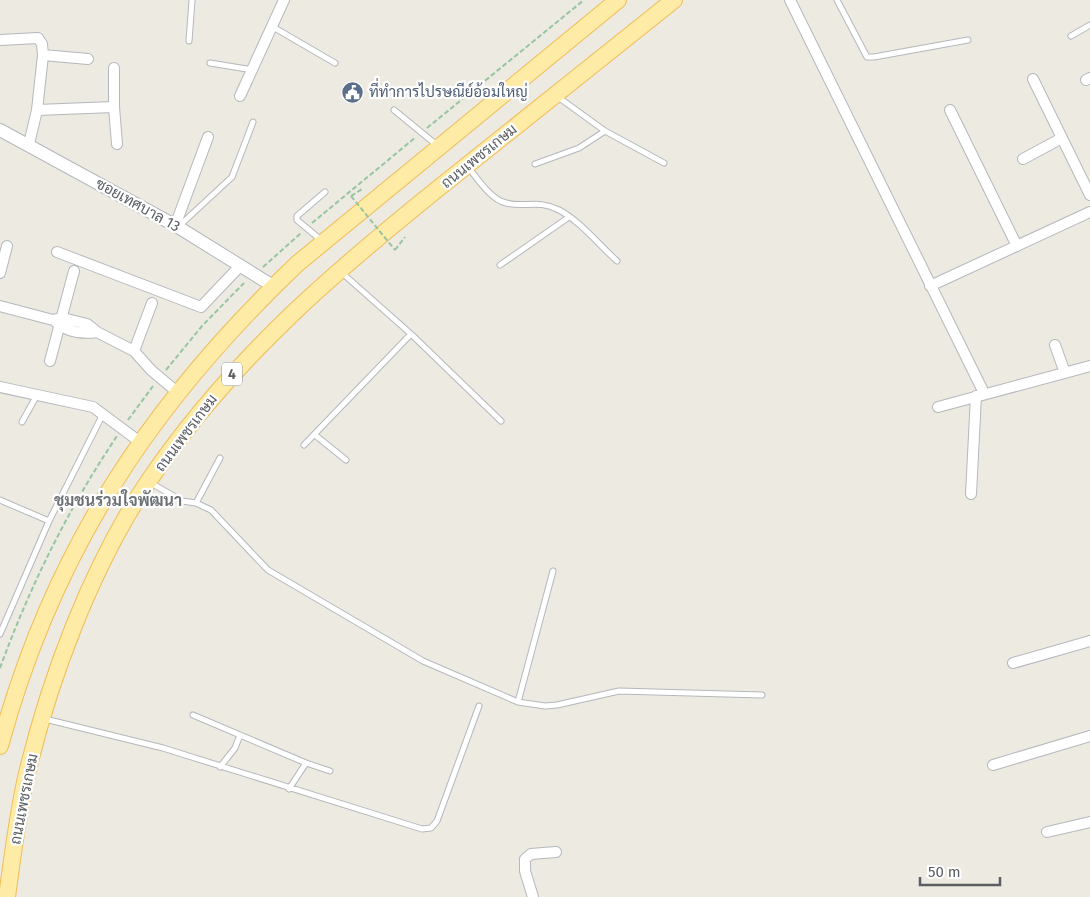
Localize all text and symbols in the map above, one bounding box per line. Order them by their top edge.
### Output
place label: ที่ทำการไปรษณีย์อ้อมใหญ่ [369,77,528,101]
public building icon: ที่ทำการไปรษณีย์อ้อมใหญ่ [341,80,365,104]
street label: ถนนเพชรเกษม [437,120,521,192]
street label: ซอยเทศบาล 13 [93,174,183,236]
road number: 4 [222,362,242,386]
street label: ถนนเพชรเกษม [151,391,221,475]
district label: ชุมชนร่วมใจพัฒนา [54,489,182,512]
street label: ถนนเพชรเกษม [6,752,42,846]
scale bar [920,854,1000,886]
text: 50 m [928,863,961,881]

